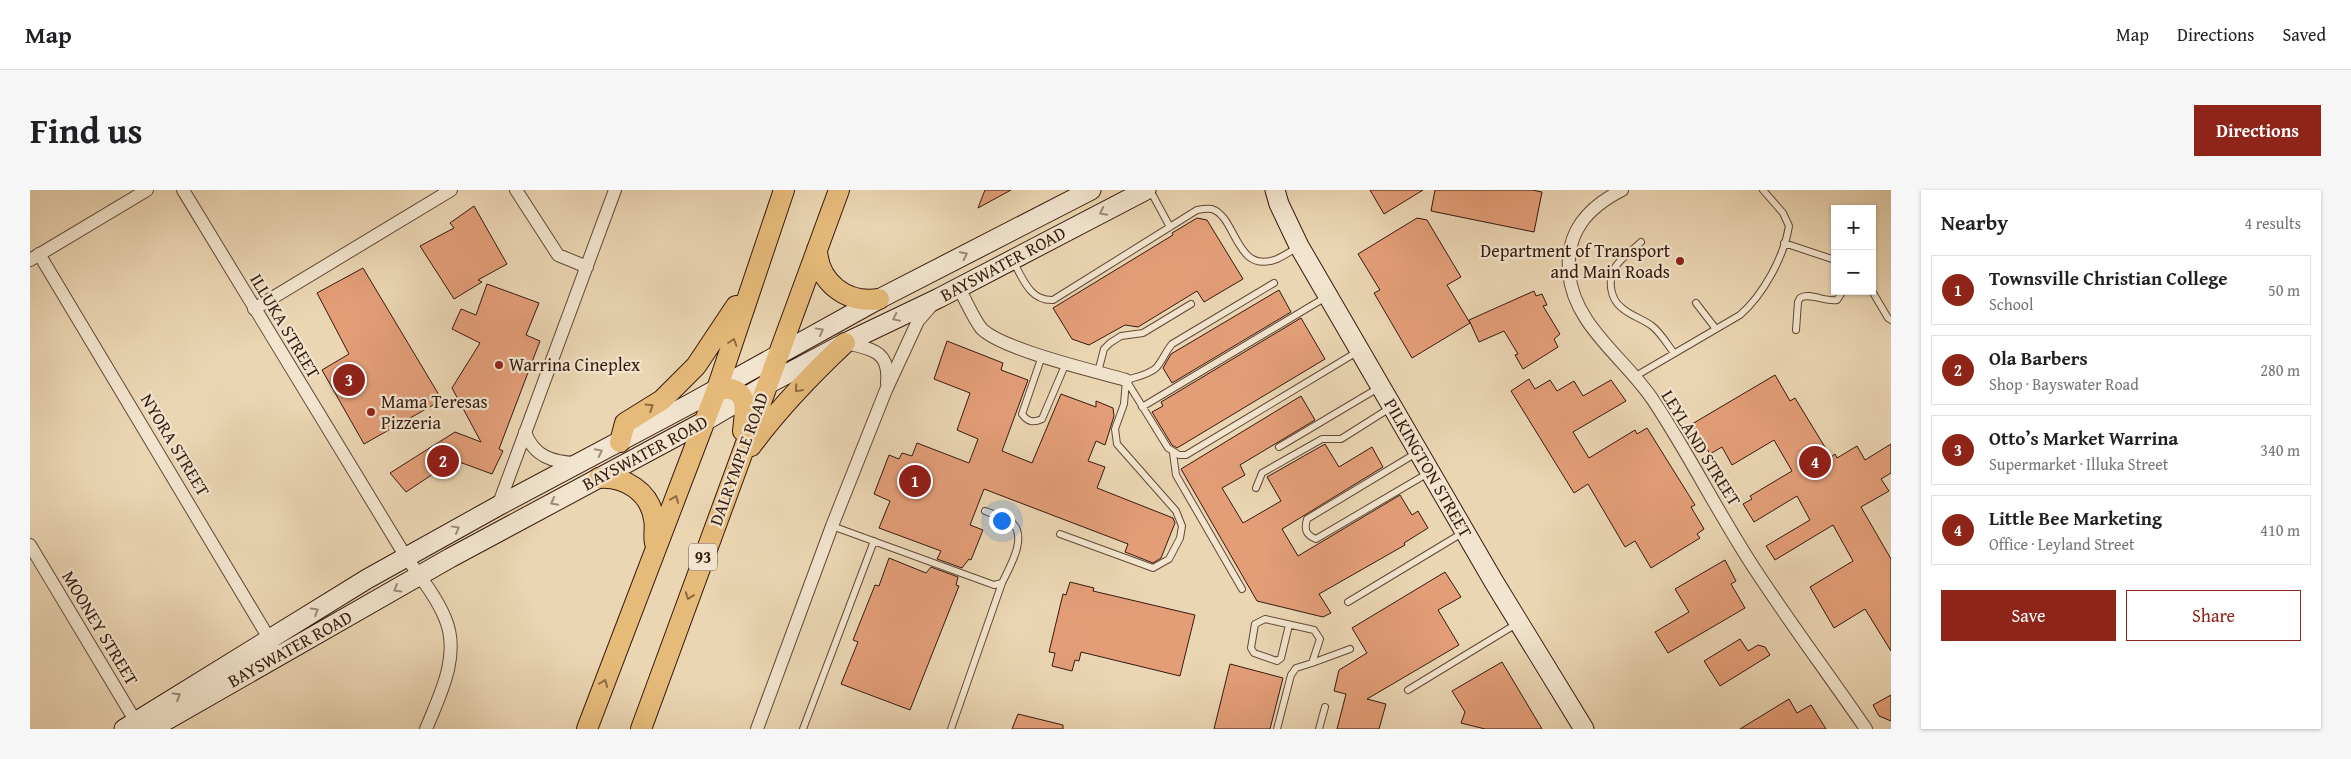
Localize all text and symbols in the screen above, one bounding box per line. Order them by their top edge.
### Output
text: Map [25,17,72,52]
text: Map [2116,21,2149,48]
text: Directions [2177,21,2254,48]
text: Saved [2282,21,2326,48]
text: Find us [30,105,143,156]
button: Directions [2194,105,2321,156]
map controls [1831,205,1876,295]
button: + [1831,205,1876,250]
one-way arrow [1099,206,1108,216]
text: Nearby [1941,207,2008,238]
text: 4 results [2244,211,2301,235]
street label: BAYSWATER ROAD [935,219,1070,308]
place label: Department of Transport and Main Roads [1480,237,1671,285]
button: − [1831,250,1876,295]
one-way arrow [959,251,968,261]
marker: Department of Transport and Main Roads [1674,255,1686,267]
text: Townsville Christian College [1989,264,2228,292]
street label: ILLUKA STREET [243,268,327,383]
text: 1 [1954,278,1962,302]
text: 50 m [2268,278,2300,302]
text: School [1989,292,2033,316]
one-way arrow [892,312,901,323]
one-way arrow [815,327,824,337]
one-way arrow [727,339,737,347]
text: Ola Barbers [1989,344,2088,372]
place label: Warrina Cineplex [509,351,641,378]
text: 2 [1954,358,1962,382]
text: 280 m [2260,358,2300,382]
marker: Warrina Cineplex [493,359,505,371]
pin: 3 [333,361,365,399]
text: Shop · Bayswater Road [1989,372,2139,396]
one-way arrow [795,383,804,392]
street label: LEYLAND STREET [1655,384,1748,511]
street label: NYORA STREET [134,388,217,501]
place label: Mama Teresas Pizzeria [381,388,488,436]
street label: DALRYMPLE ROAD [702,388,775,529]
street label: PILKINGTON STREET [1378,393,1479,542]
one-way arrow [645,404,654,414]
marker: Mama Teresas Pizzeria [365,406,377,418]
street label: BAYSWATER ROAD [577,408,712,497]
text: Otto’s Market Warrina [1989,424,2178,452]
text: 3 [1954,438,1962,462]
text: 340 m [2260,438,2300,462]
pin: 2 [427,442,459,480]
pin: 4 [1799,443,1831,481]
one-way arrow [593,448,602,458]
text: Supermarket · Illuka Street [1989,452,2168,476]
pin: 1 [899,462,931,500]
one-way arrow [669,495,679,504]
one-way arrow [551,496,560,506]
text: Little Bee Marketing [1989,504,2162,532]
your location [989,508,1015,534]
text: 4 [1954,518,1962,542]
text: 410 m [2260,518,2300,542]
one-way arrow [450,525,459,535]
text: Office · Leyland Street [1989,532,2135,556]
road number: 93 [689,544,717,571]
street label: MOONEY STREET [55,565,145,690]
one-way arrow [393,582,402,592]
button: Save [1941,590,2116,641]
button: Share [2126,590,2301,641]
one-way arrow [685,591,695,600]
street label: BAYSWATER ROAD [222,603,357,694]
one-way arrow [310,607,319,617]
one-way arrow [598,680,608,688]
one-way arrow [171,693,180,703]

